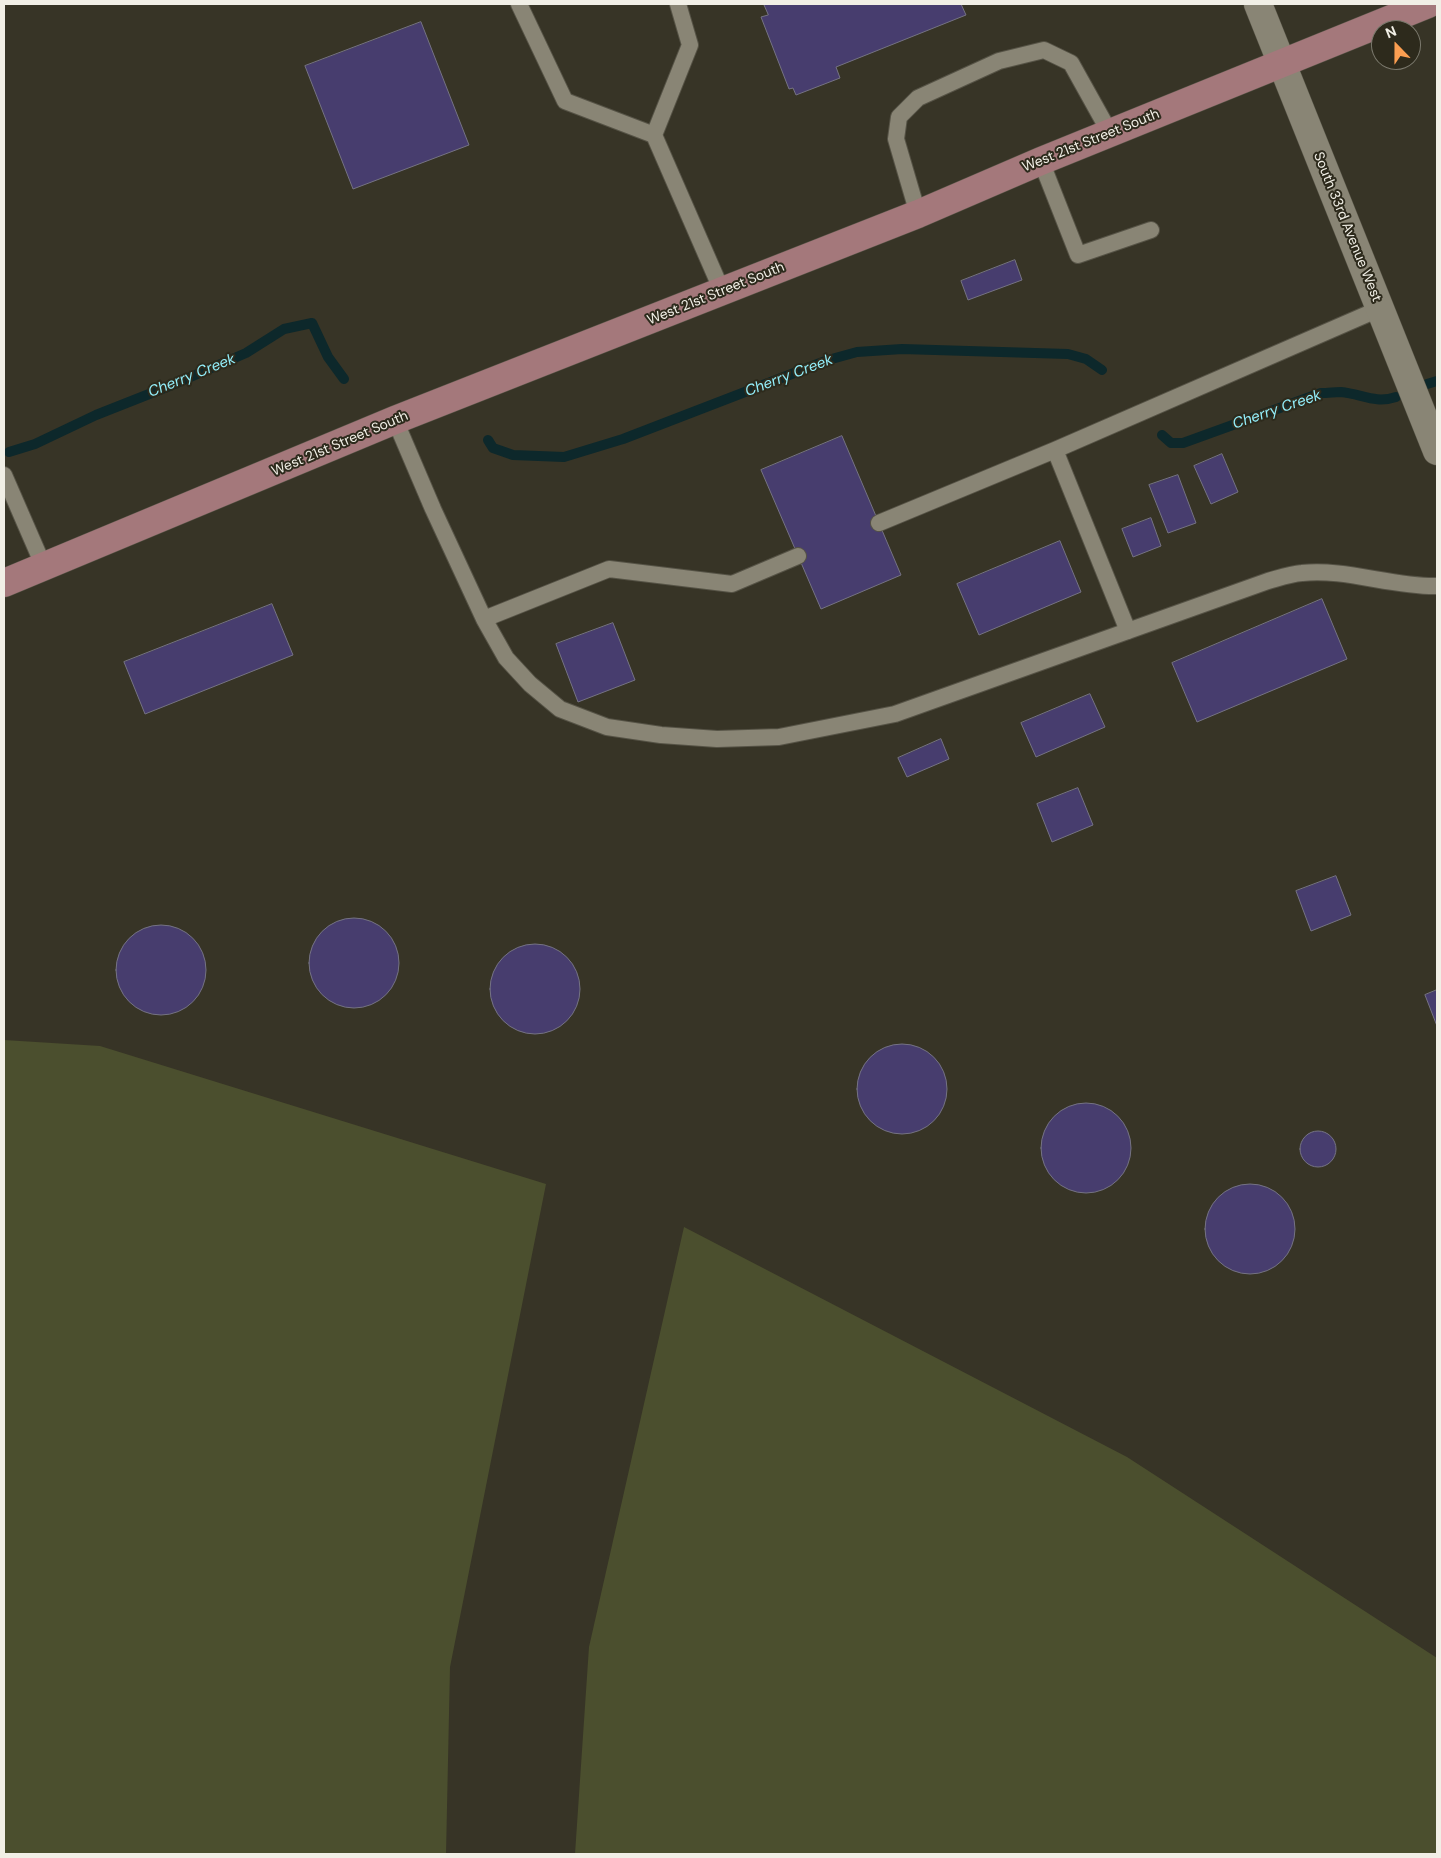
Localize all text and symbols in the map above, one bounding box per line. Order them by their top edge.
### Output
north arrow [1371,20,1421,70]
text: N [1383,22,1399,42]
street label: West 21st Street South [1020,106,1162,176]
street label: South 33rd Avenue West [1309,150,1385,304]
street label: West 21st Street South [645,259,787,329]
water label: Cherry Creek [146,350,238,402]
water label: Cherry Creek [743,351,835,401]
water label: Cherry Creek [1230,386,1324,434]
street label: West 21st Street South [269,408,411,480]

